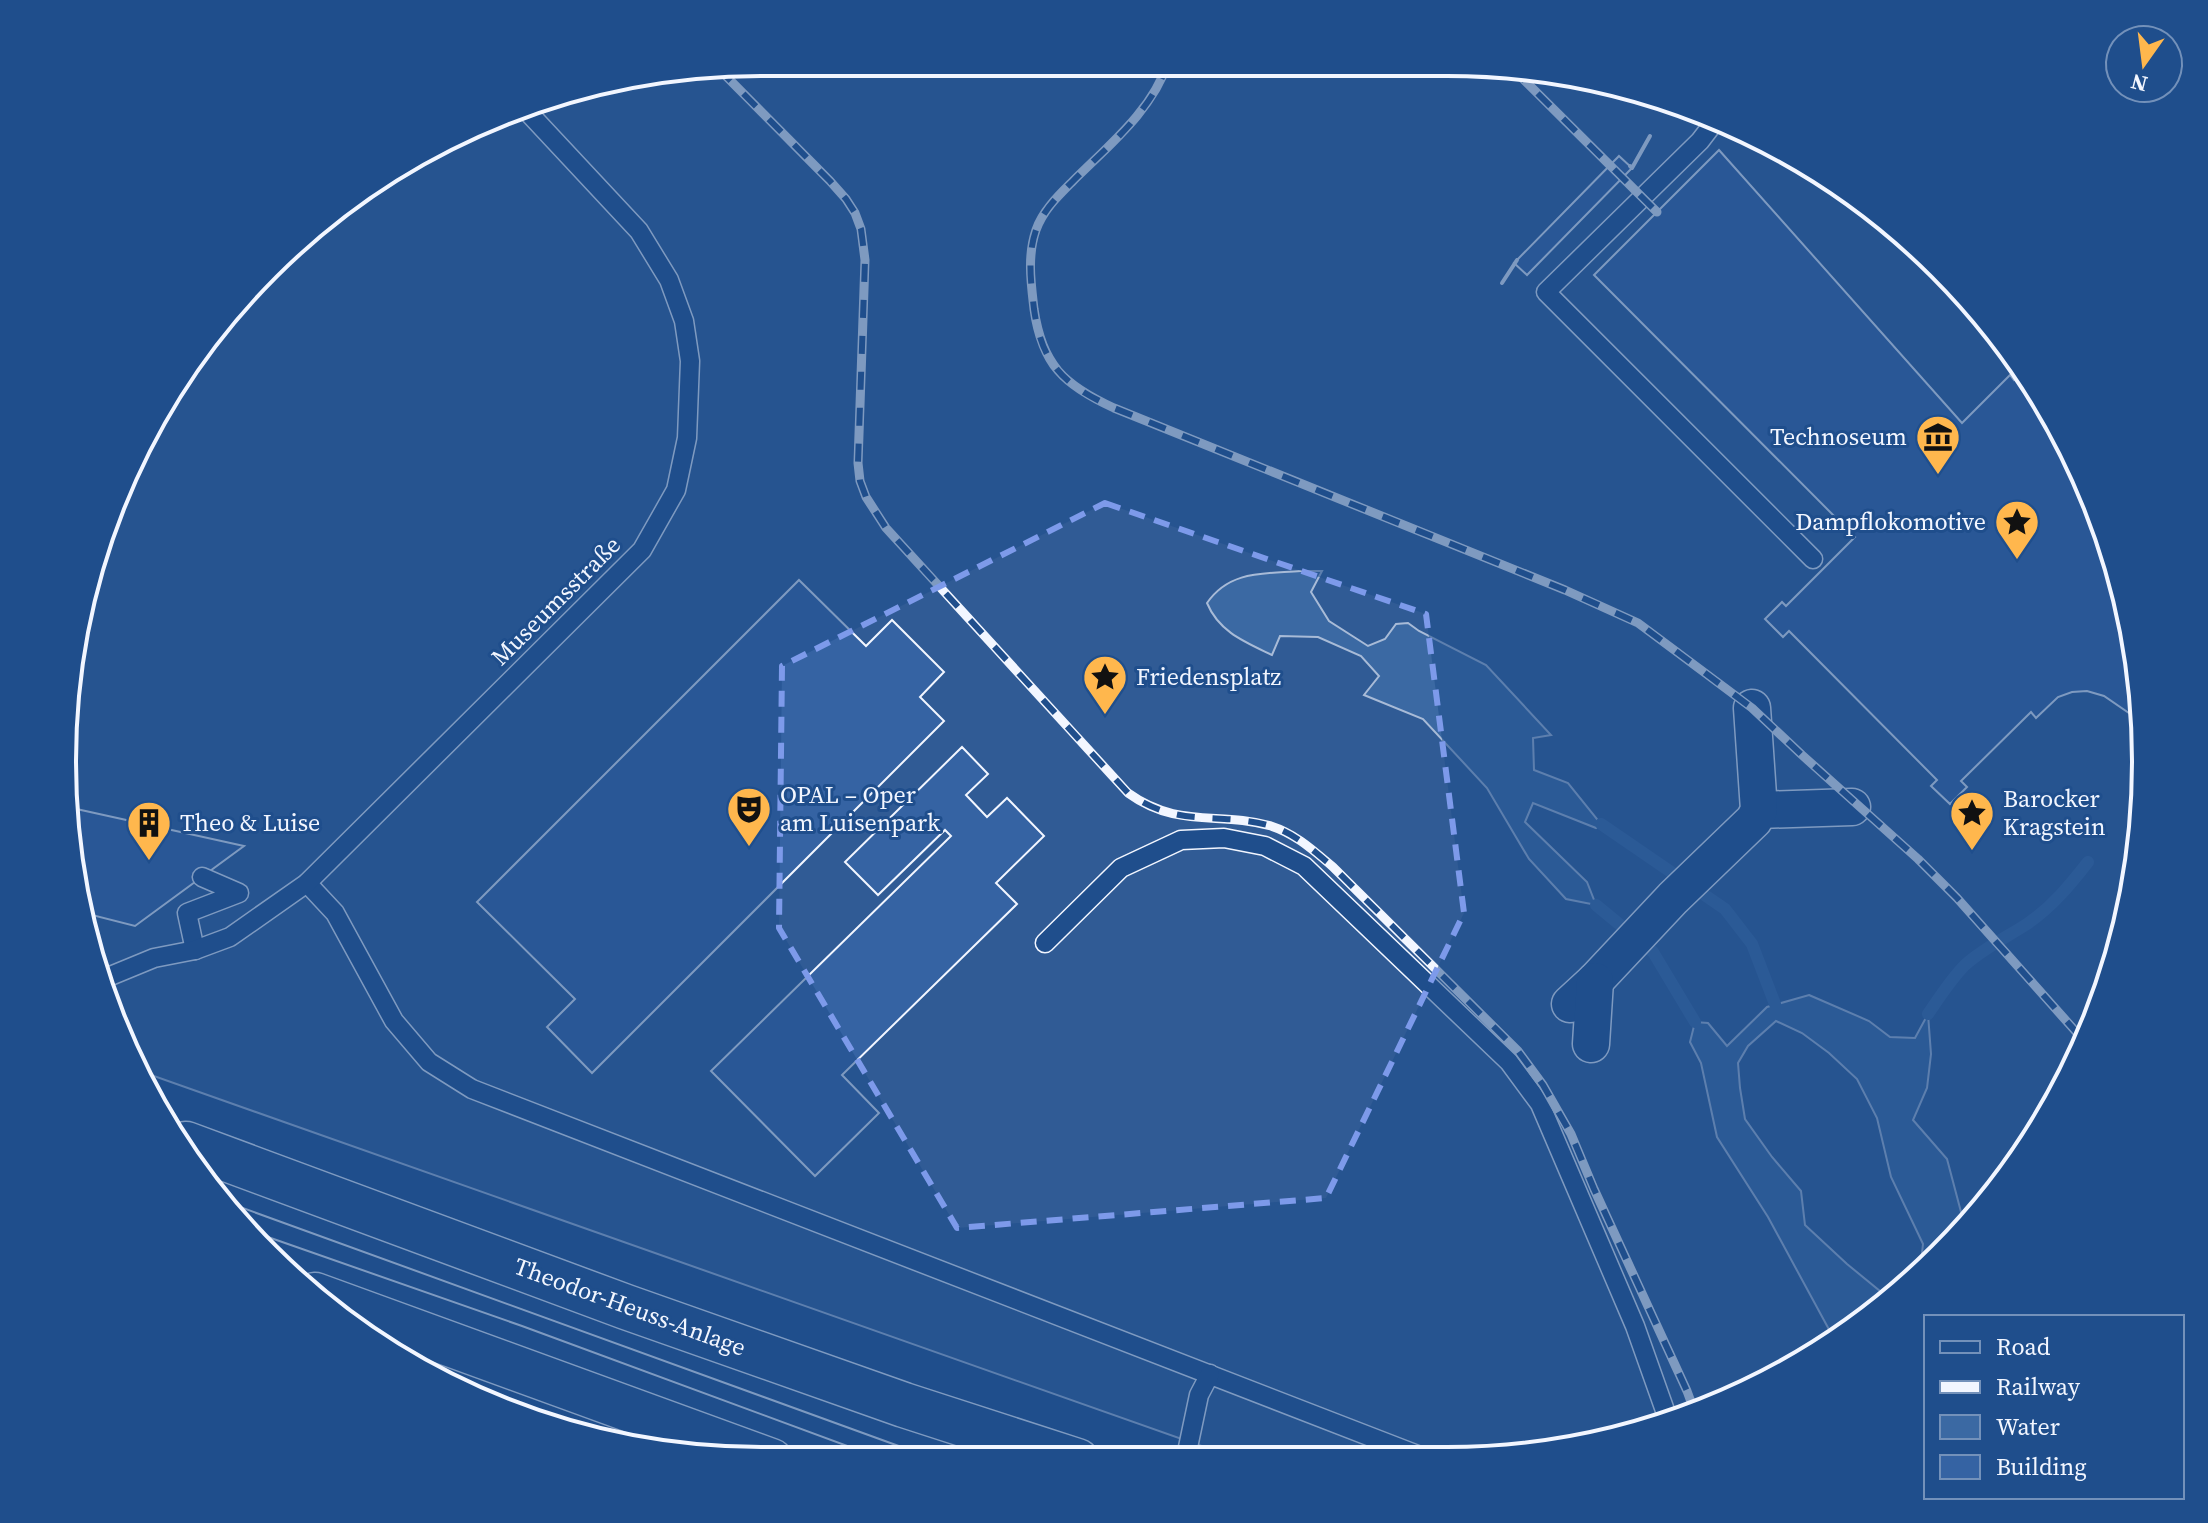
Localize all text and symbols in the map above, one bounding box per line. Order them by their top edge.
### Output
north arrow [2104,24,2184,104]
text: N [2128,67,2151,100]
museum icon: Technoseum [1914,413,1962,476]
place label: Technoseum [1770,420,1907,453]
place icon: Dampflokomotive [1993,498,2041,561]
place label: Dampflokomotive [1795,505,1986,538]
street label: Museumsstraße [484,529,628,673]
place icon: Friedensplatz [1081,653,1129,716]
place label: Friedensplatz [1136,660,1281,693]
place label: OPAL – Oper am Luisenpark [780,778,941,839]
place label: Barocker Kragstein [2003,782,2105,843]
theatre icon: OPAL – Oper am Luisenpark [725,785,773,848]
place icon: Barocker Kragstein [1948,789,1996,852]
building icon: Theo & Luise [125,799,173,862]
place label: Theo & Luise [180,806,320,839]
street label: Theodor-Heuss-Anlage [510,1249,751,1364]
legend [1924,1315,2184,1499]
text: Road [1996,1330,2051,1363]
text: Railway [1996,1370,2081,1403]
text: Water [1996,1410,2060,1443]
text: Building [1996,1450,2087,1483]

